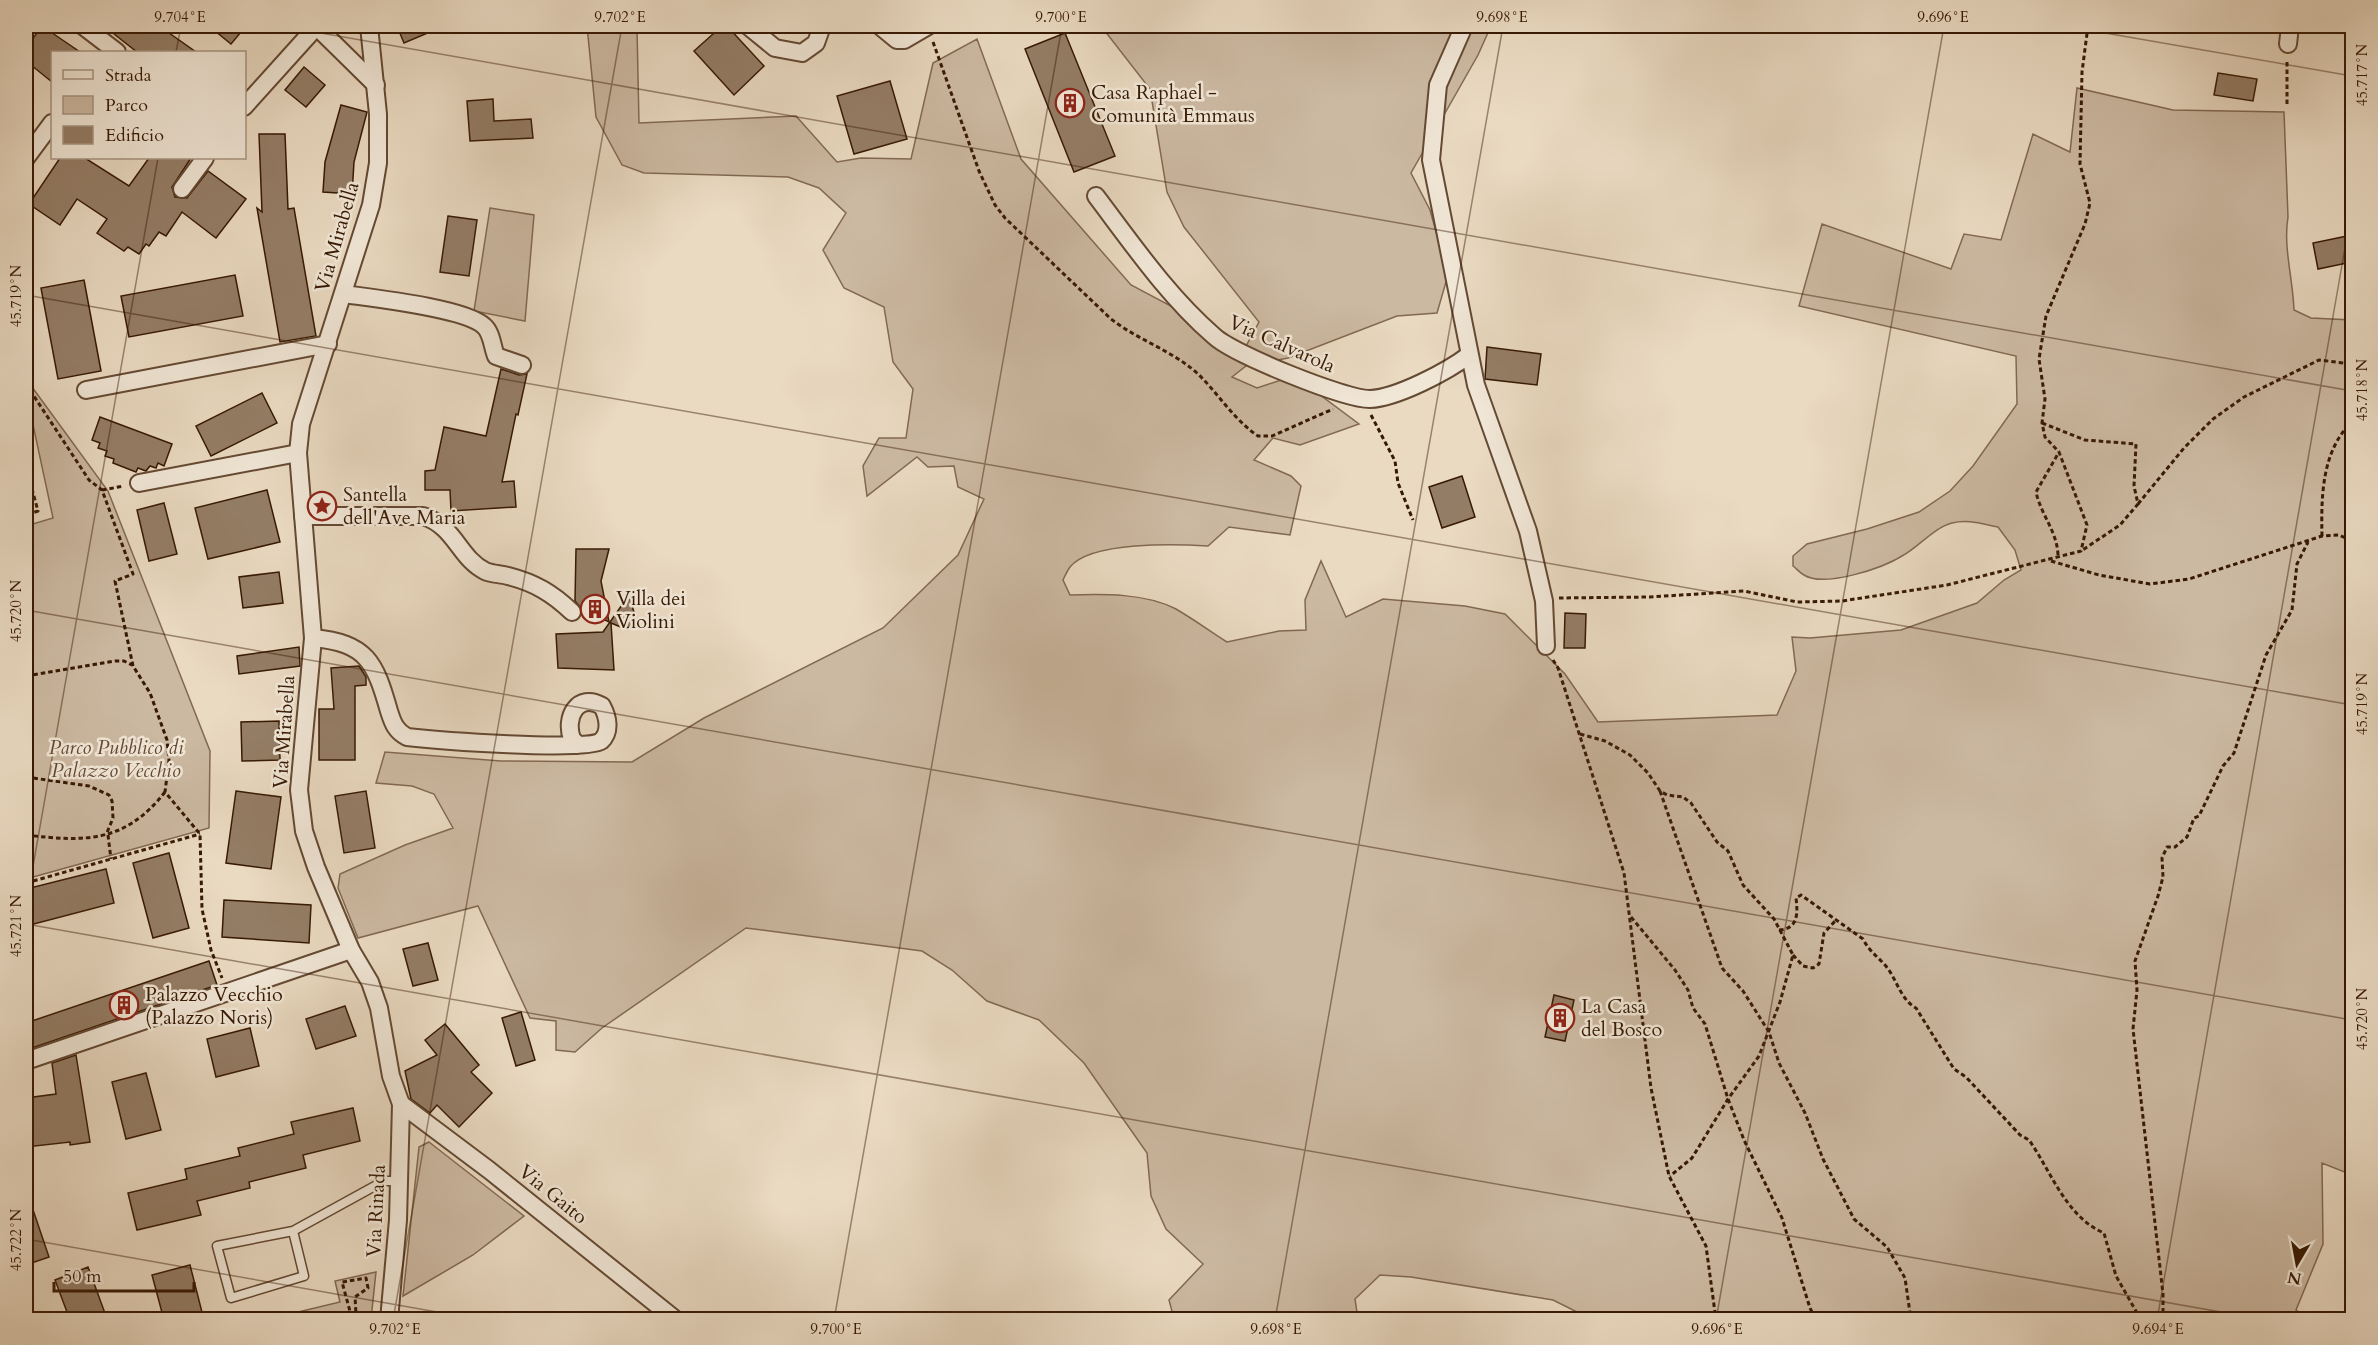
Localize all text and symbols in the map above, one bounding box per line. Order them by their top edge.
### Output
text: 9.704°E [154,7,206,27]
text: 9.702°E [594,7,646,27]
text: 9.700°E [1035,7,1087,27]
text: 9.698°E [1476,7,1528,27]
text: 9.696°E [1917,7,1969,27]
text: 45.717°N [2352,43,2372,106]
legend [51,51,246,159]
text: Strada [105,63,152,88]
place label: Casa Raphael - Comunità Emmaus [1091,79,1255,129]
building icon: Casa Raphael - Comunità Emmaus [1054,87,1086,119]
text: Parco [105,93,148,118]
text: Edificio [105,123,164,148]
street label: Via Mirabella [308,178,366,295]
text: 45.719°N [6,264,26,327]
street label: Via Calvarola [1224,308,1340,380]
text: 45.718°N [2352,358,2372,421]
place label: Santella dell'Ave Maria [343,481,466,531]
place icon: Santella dell'Ave Maria [306,490,338,522]
text: 45.720°N [6,579,26,642]
place label: Villa dei Violini [616,585,686,635]
building icon: Villa dei Violini [579,593,611,625]
text: 45.719°N [2352,672,2372,735]
street label: Via Mirabella [267,674,301,789]
park label: Parco Pubblico di Palazzo Vecchio [49,734,184,784]
text: 45.721°N [6,894,26,957]
place label: Palazzo Vecchio (Palazzo Noris) [145,981,283,1031]
text: 45.720°N [2352,987,2372,1050]
building icon: Palazzo Vecchio (Palazzo Noris) [108,989,140,1021]
place label: La Casa del Bosco [1581,993,1662,1043]
building icon: La Casa del Bosco [1544,1002,1576,1034]
street label: Via Gaito [513,1158,593,1230]
street label: Via Rinada [360,1163,392,1258]
text: 45.722°N [6,1208,26,1271]
north arrow [2267,1234,2327,1294]
scale bar [54,1255,194,1293]
text: 50 m [63,1264,102,1289]
text: N [2286,1266,2303,1290]
text: 9.702°E [369,1319,421,1339]
text: 9.700°E [810,1319,862,1339]
text: 9.698°E [1250,1319,1302,1339]
text: 9.696°E [1691,1319,1743,1339]
text: 9.694°E [2132,1319,2184,1339]

